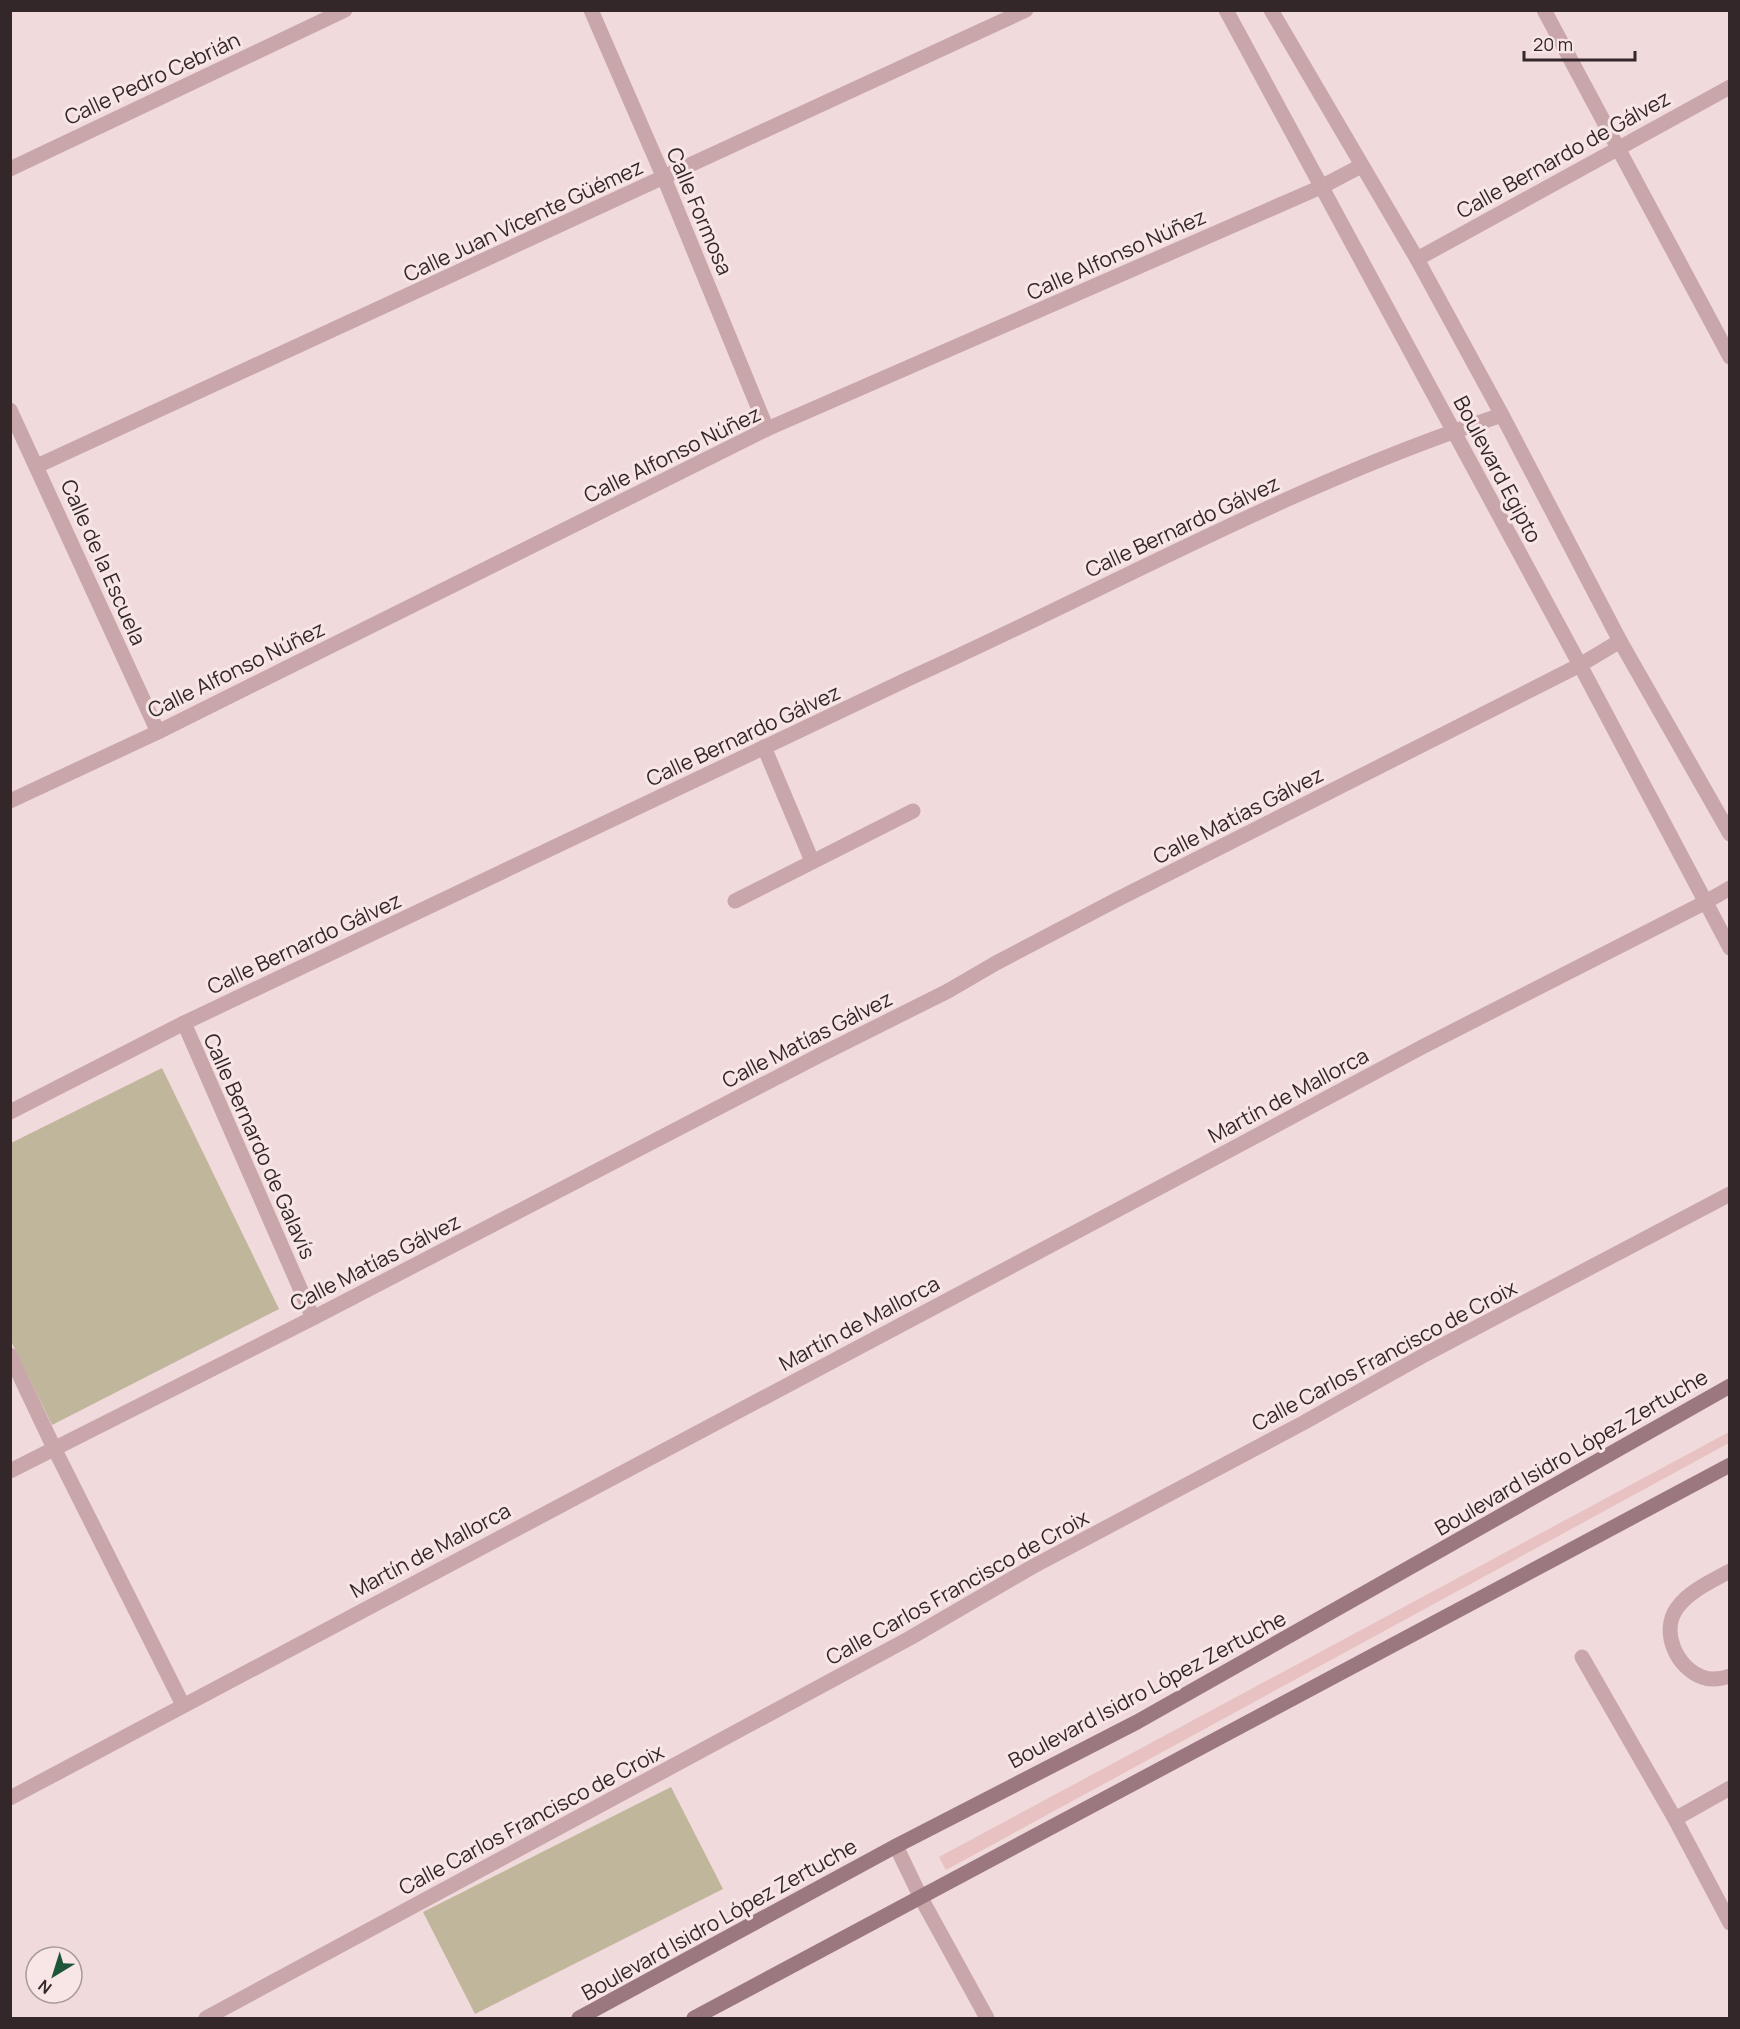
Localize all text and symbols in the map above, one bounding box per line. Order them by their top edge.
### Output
scale bar [1524,24,1635,62]
street label: Calle Pedro Cebrián [60,25,244,131]
text: 20 m [1533,32,1573,56]
street label: Calle Bernardo de Gálvez [1451,84,1675,224]
street label: Calle Formosa [661,143,739,279]
street label: Calle Juan Vicente Güémez [399,152,647,288]
street label: Calle Alfonso Núñez [1022,202,1210,306]
street label: Boulevard Egipto [1448,391,1548,547]
street label: Calle Alfonso Núñez [579,399,765,509]
street label: Calle Bernardo Gálvez [1080,469,1284,583]
street label: Calle de la Escuela [55,475,153,649]
street label: Calle Alfonso Núñez [143,614,329,724]
street label: Calle Bernardo Gálvez [641,678,845,792]
street label: Calle Matías Gálvez [1148,760,1328,870]
street label: Calle Bernardo Gálvez [202,886,406,1000]
street label: Calle Matías Gálvez [717,984,897,1094]
street label: Calle Bernardo de Galavís [198,1029,322,1263]
street label: Martín de Mallorca [1203,1041,1373,1149]
street label: Calle Matías Gálvez [285,1207,465,1317]
street label: Martín de Mallorca [774,1269,944,1377]
street label: Calle Carlos Francisco de Croix [1247,1273,1521,1437]
street label: Boulevard Isidro López Zertuche [1429,1362,1713,1542]
street label: Martín de Mallorca [345,1496,515,1604]
street label: Calle Carlos Francisco de Croix [821,1503,1093,1671]
street label: Boulevard Isidro López Zertuche [1003,1604,1291,1774]
street label: Calle Carlos Francisco de Croix [394,1737,668,1901]
street label: Boulevard Isidro López Zertuche [576,1831,862,2007]
north arrow [24,1945,84,2005]
text: N [33,1975,56,1999]

